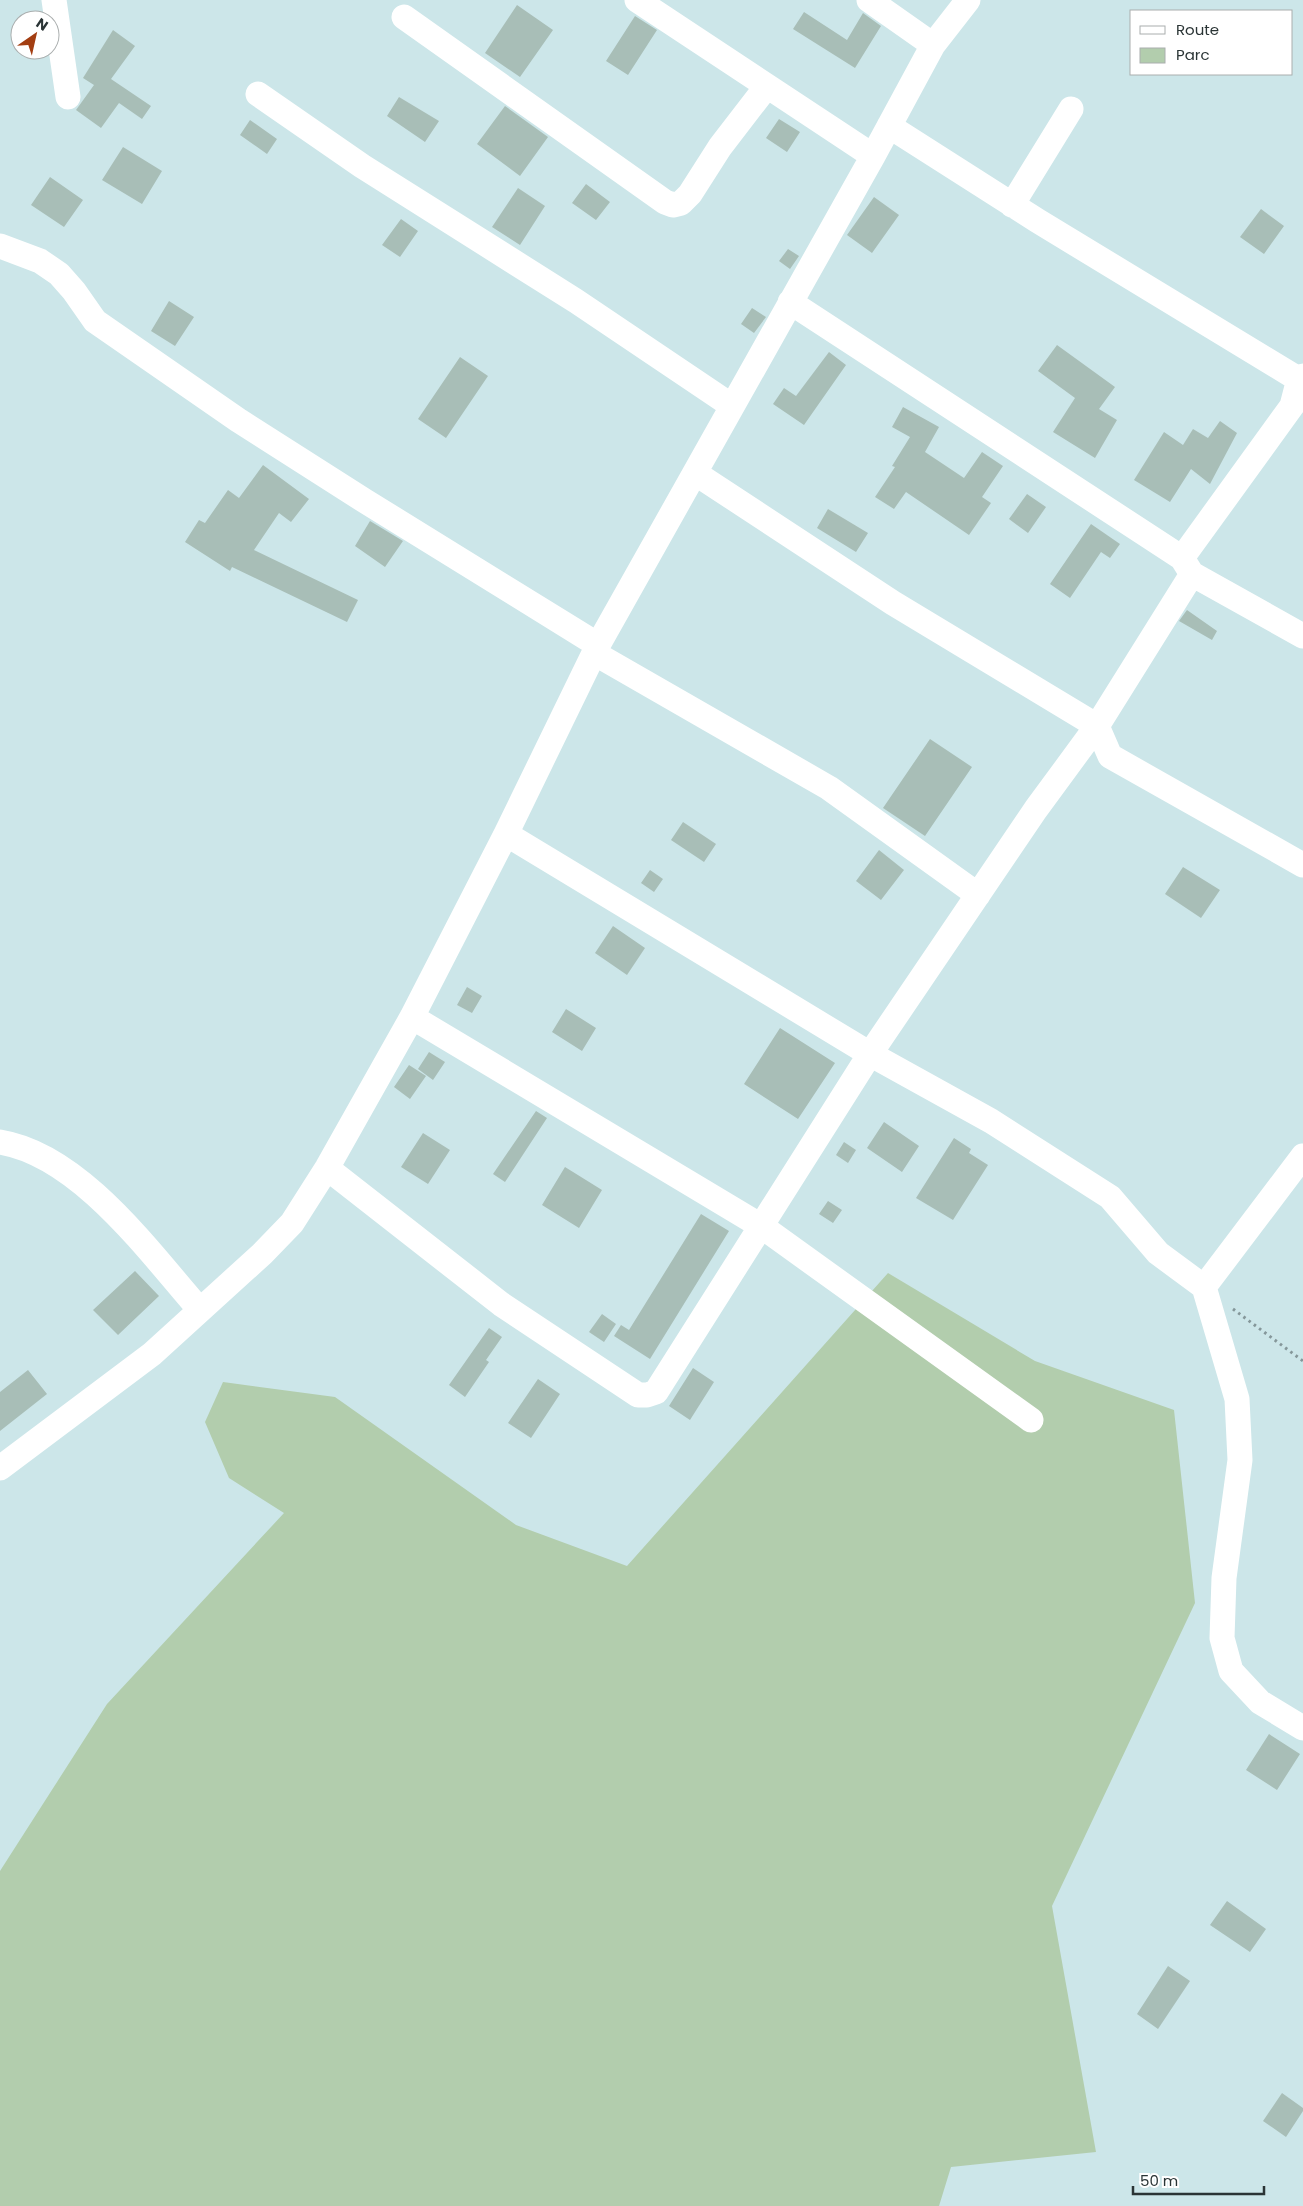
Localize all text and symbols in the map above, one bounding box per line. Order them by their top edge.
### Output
north arrow [10,10,60,60]
legend [1130,10,1293,75]
text: N [32,13,52,35]
text: Route [1176,19,1219,40]
text: Parc [1176,44,1210,65]
scale bar [1133,2164,1264,2196]
text: 50 m [1140,2170,1178,2191]

